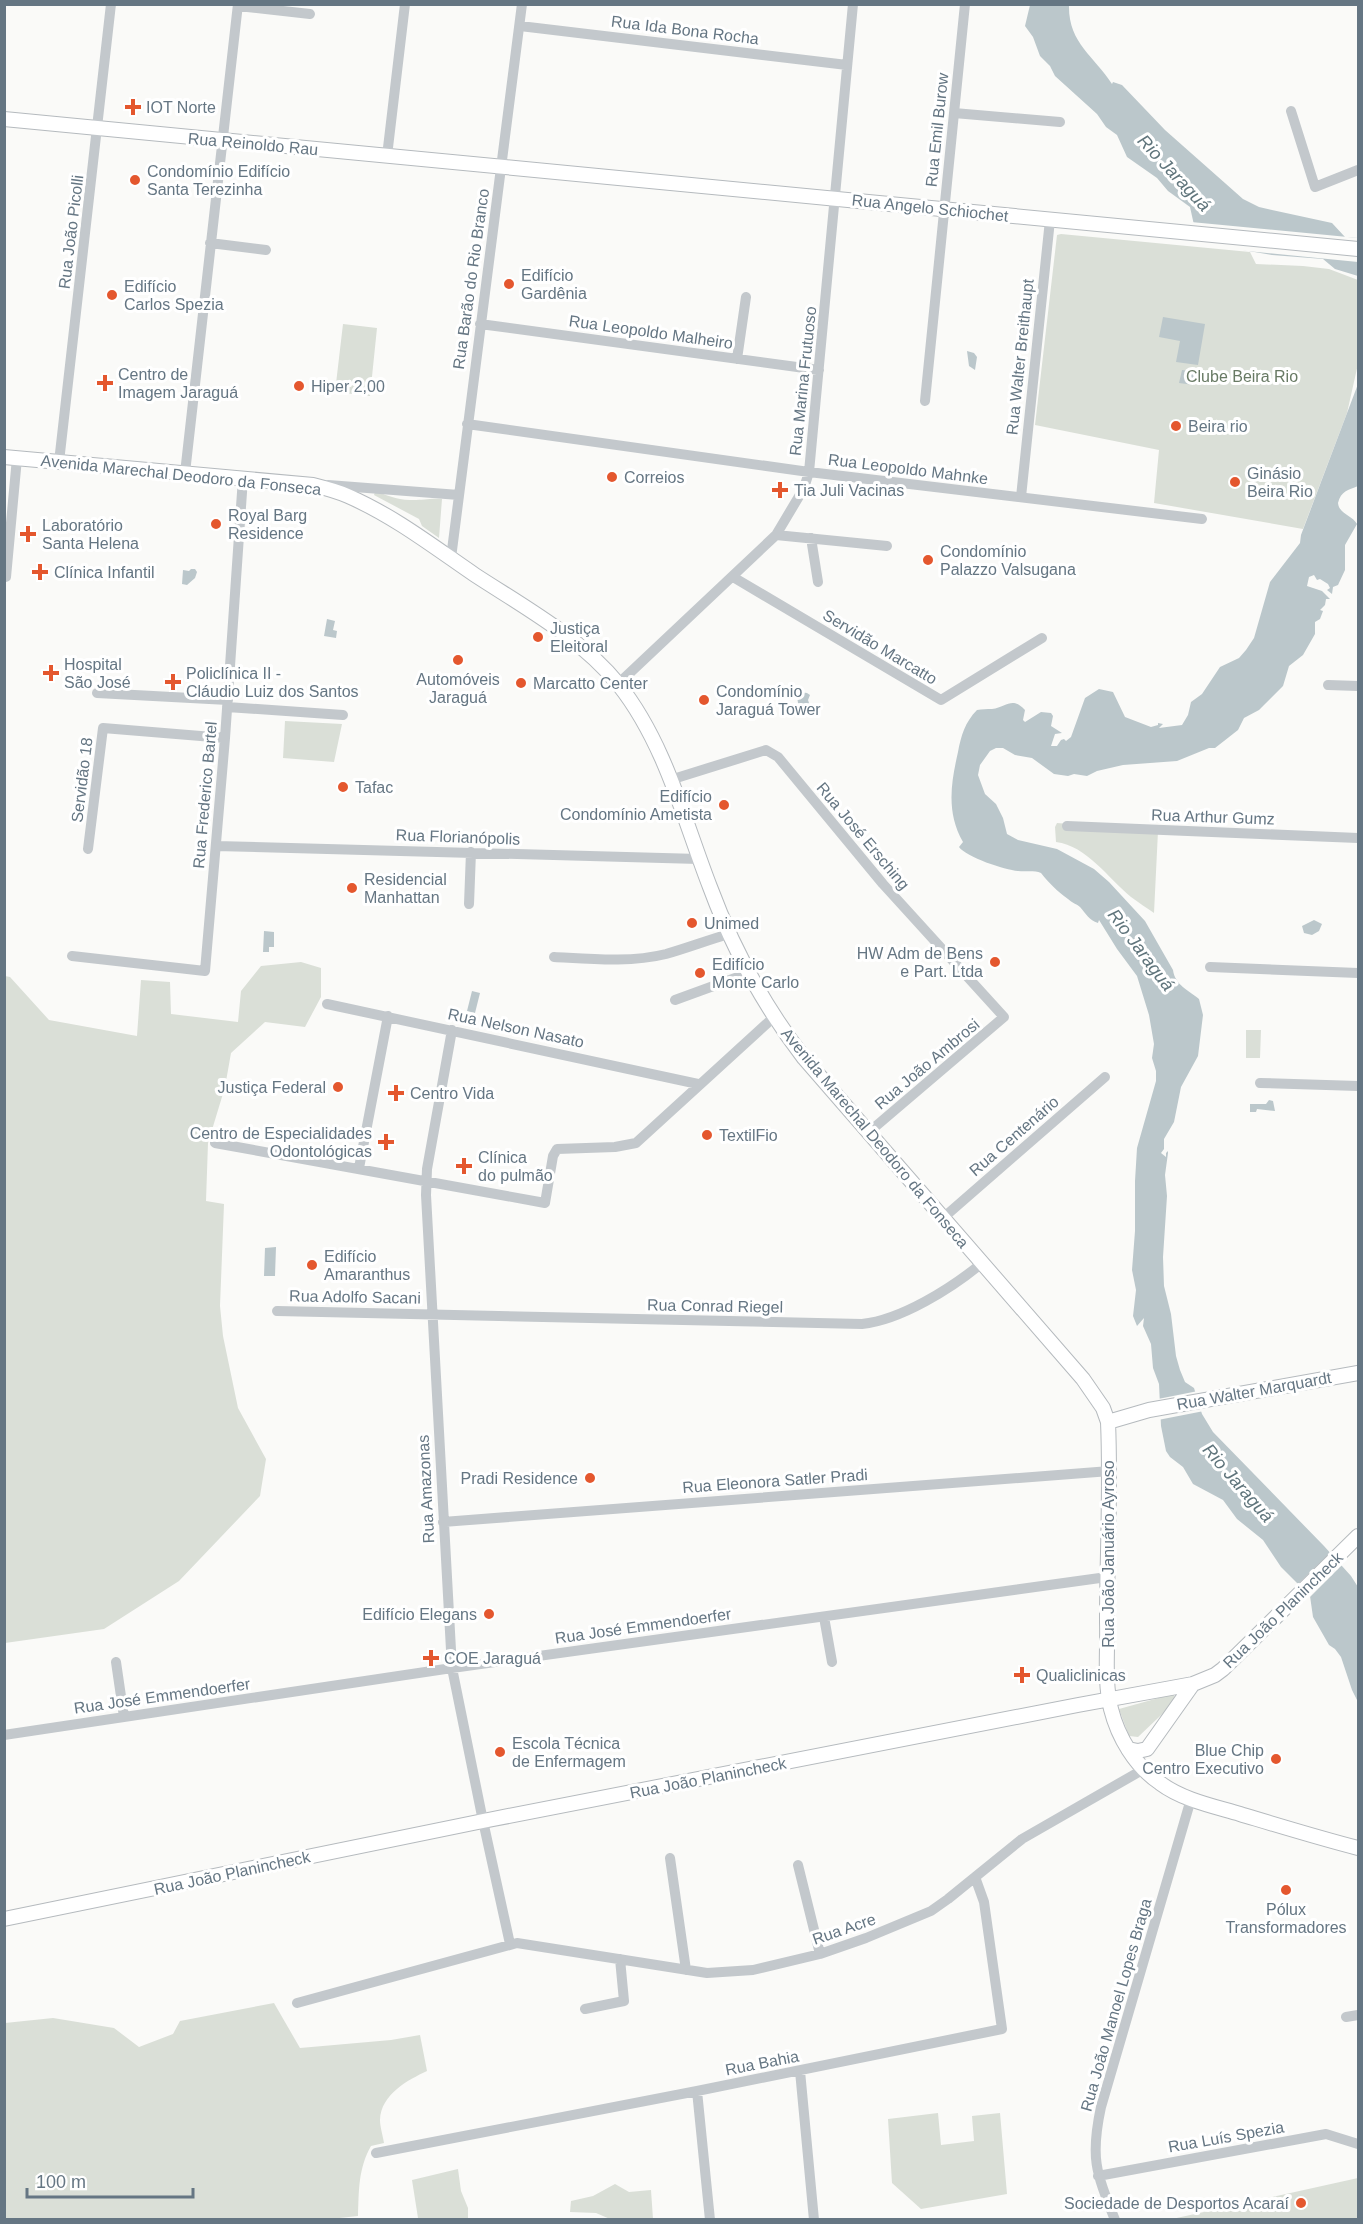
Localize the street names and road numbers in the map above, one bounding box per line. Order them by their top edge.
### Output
street label: Rua Ida Bona Rocha [610,13,760,48]
street label: Rua Emil Burow [923,72,951,188]
street label: Rua Reinoldo Rau [187,130,319,158]
street label: Rua João Picolli [56,174,86,290]
street label: Rua Barão do Rio Branco [450,187,492,370]
street label: Rua Angelo Schiochet [851,191,1010,225]
street label: Rua Walter Breithaupt [1003,278,1037,436]
street label: Rua Marina Frutuoso [787,305,819,457]
street label: Rua Leopoldo Malheiro [568,312,734,352]
street label: Rua Leopoldo Mahnke [827,451,989,487]
street label: Avenida Marechal Deodoro da Fonseca [40,452,322,498]
street label: Servidão Marcatto [820,606,940,688]
street label: Rua Frederico Bartel [190,721,220,869]
street label: Servidão 18 [68,736,96,823]
street label: Rua José Ersching [813,779,913,893]
street label: Rua Arthur Gumz [1151,806,1275,828]
street label: Rua Florianópolis [395,826,521,848]
street label: Rua Nelson Nasato [446,1005,586,1051]
street label: Rua João Ambrosi [871,1015,983,1113]
street label: Avenida Marechal Deodoro da Fonseca [778,1025,972,1251]
street label: Rua Centenário [966,1093,1062,1179]
street label: Rua Adolfo Sacani [289,1287,421,1307]
street label: Rua Conrad Riegel [647,1296,783,1316]
street label: Rua Walter Marquardt [1175,1369,1333,1413]
street label: Rua Amazonas [415,1434,437,1544]
street label: Rua João Januário Ayroso [1100,1460,1117,1648]
street label: Rua Eleonora Satler Pradi [682,1466,868,1496]
street label: Rua João Planincheck [1220,1548,1347,1671]
street label: Rua José Emmendoerfer [554,1605,733,1647]
street label: Rua José Emmendoerfer [73,1675,252,1717]
street label: Rua João Planincheck [628,1754,789,1802]
street label: Rua João Planincheck [152,1848,313,1898]
street label: Rua João Manoel Lopes Braga [1077,1897,1155,2113]
street label: Rua Acre [810,1910,878,1948]
street label: Rua Bahia [724,2048,800,2078]
street label: Rua Luís Spezia [1167,2118,1285,2156]

